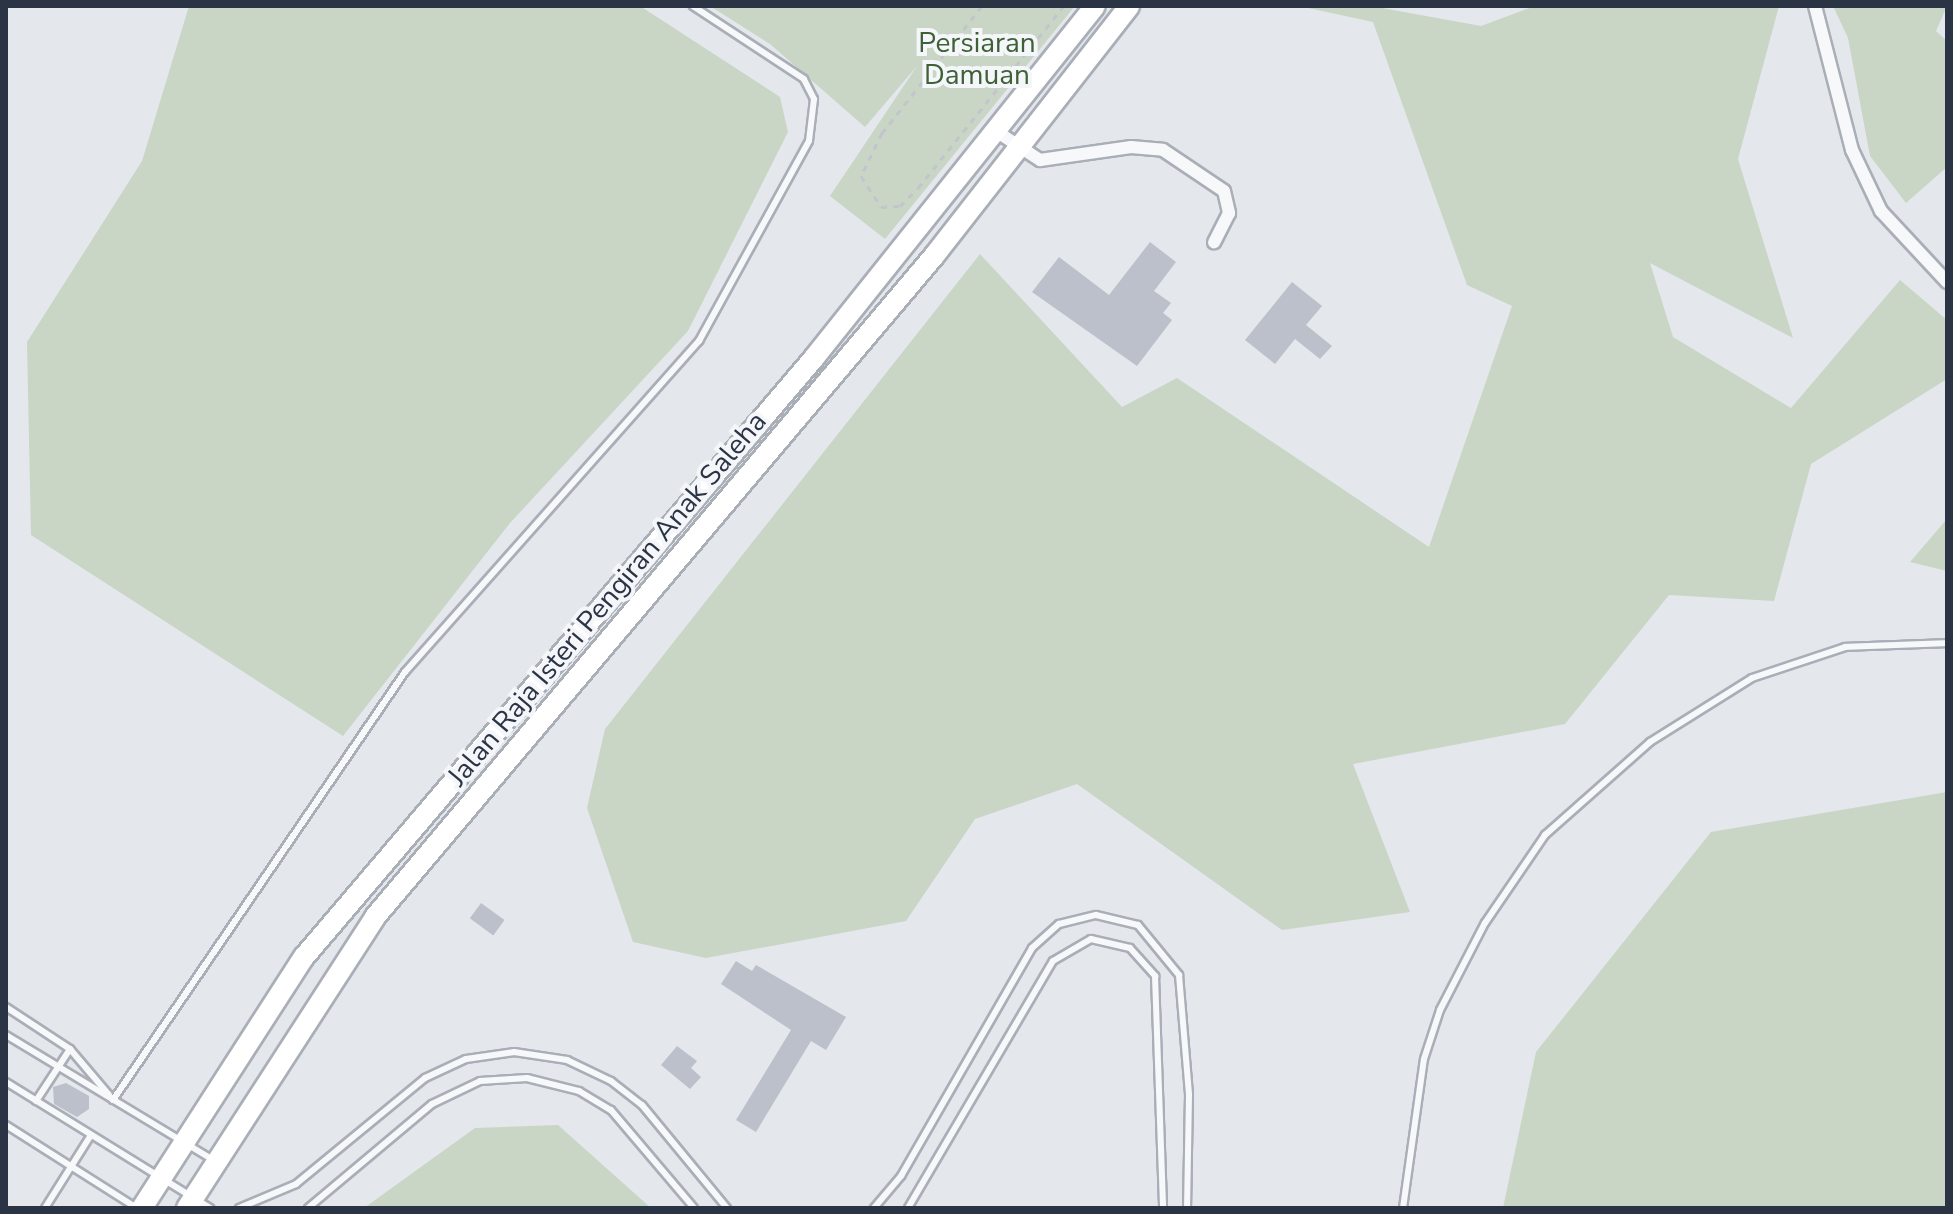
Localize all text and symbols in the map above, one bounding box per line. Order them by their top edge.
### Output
park label: Persiaran Damuan [918,26,1036,92]
street label: Jalan Raja Isteri Pengiran Anak Saleha [441,405,773,793]

